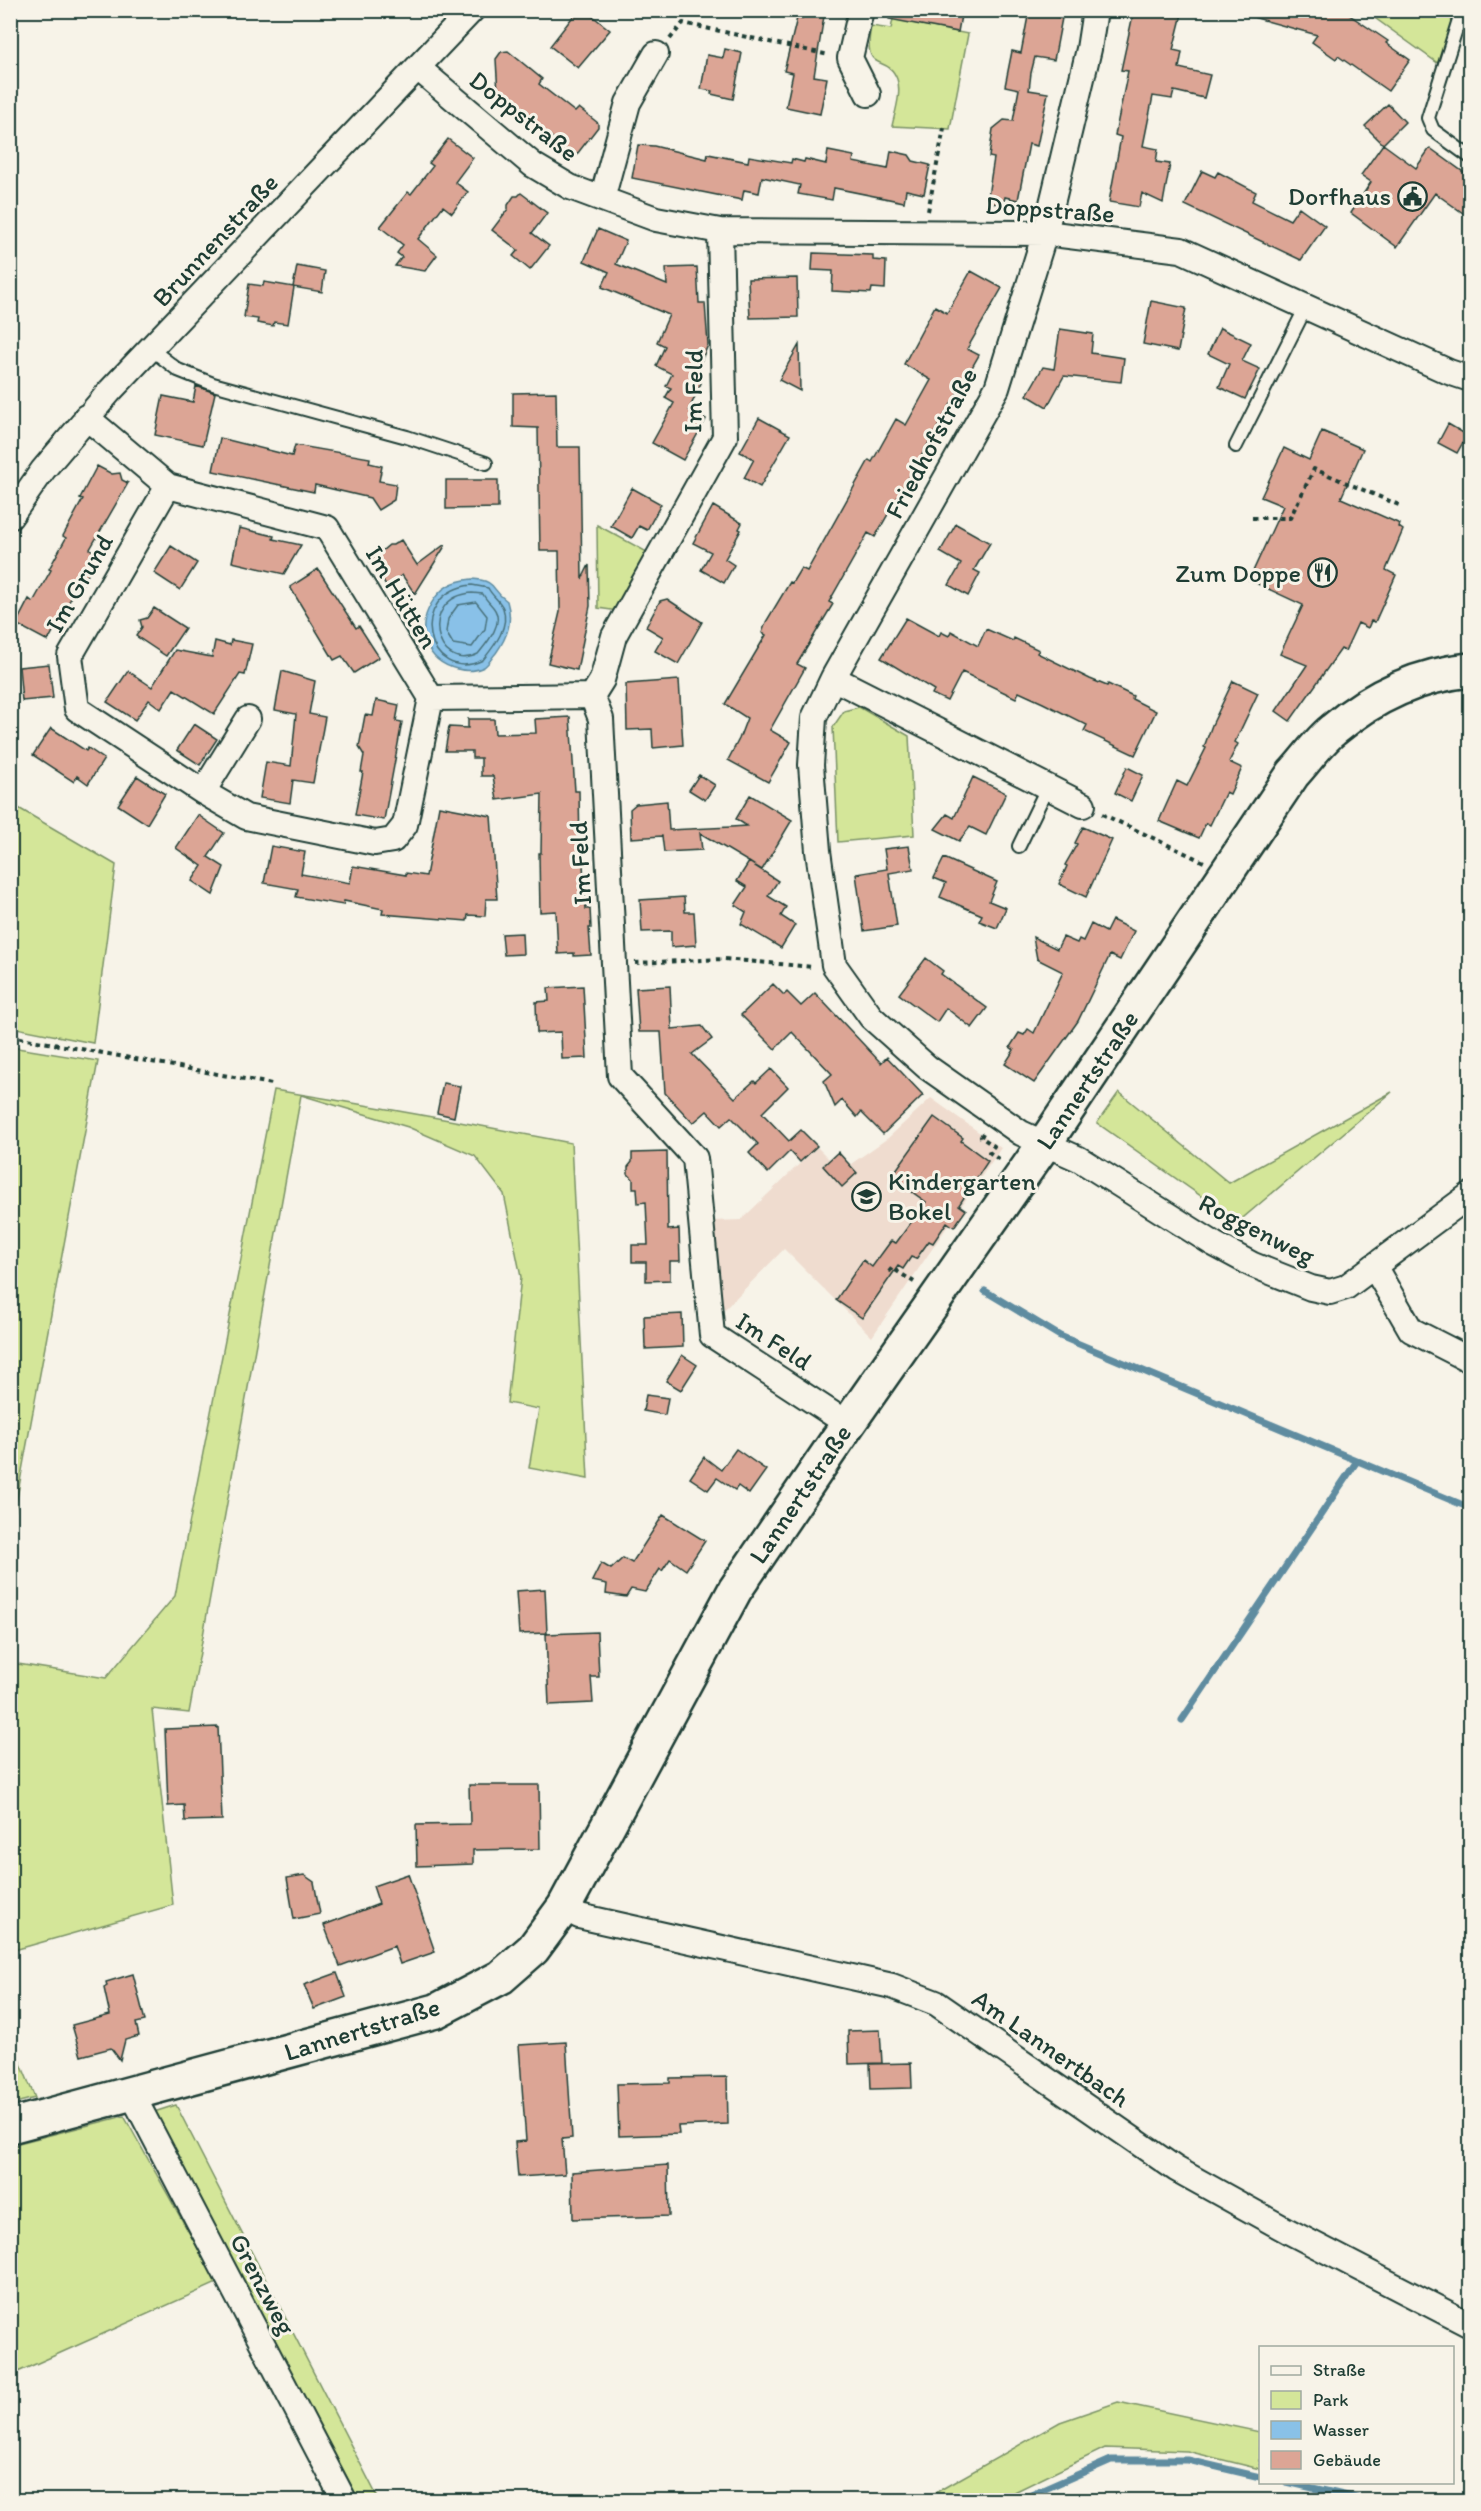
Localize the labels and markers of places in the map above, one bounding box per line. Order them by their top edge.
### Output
place label: Dorfhaus [1288,180,1391,212]
public building icon: Dorfhaus [1396,180,1428,212]
place label: Zum Doppe [1175,557,1301,589]
restaurant icon: Zum Doppe [1306,557,1338,589]
place label: Kindergarten Bokel [888,1165,1036,1227]
school or university icon: Kindergarten Bokel [851,1180,883,1212]

